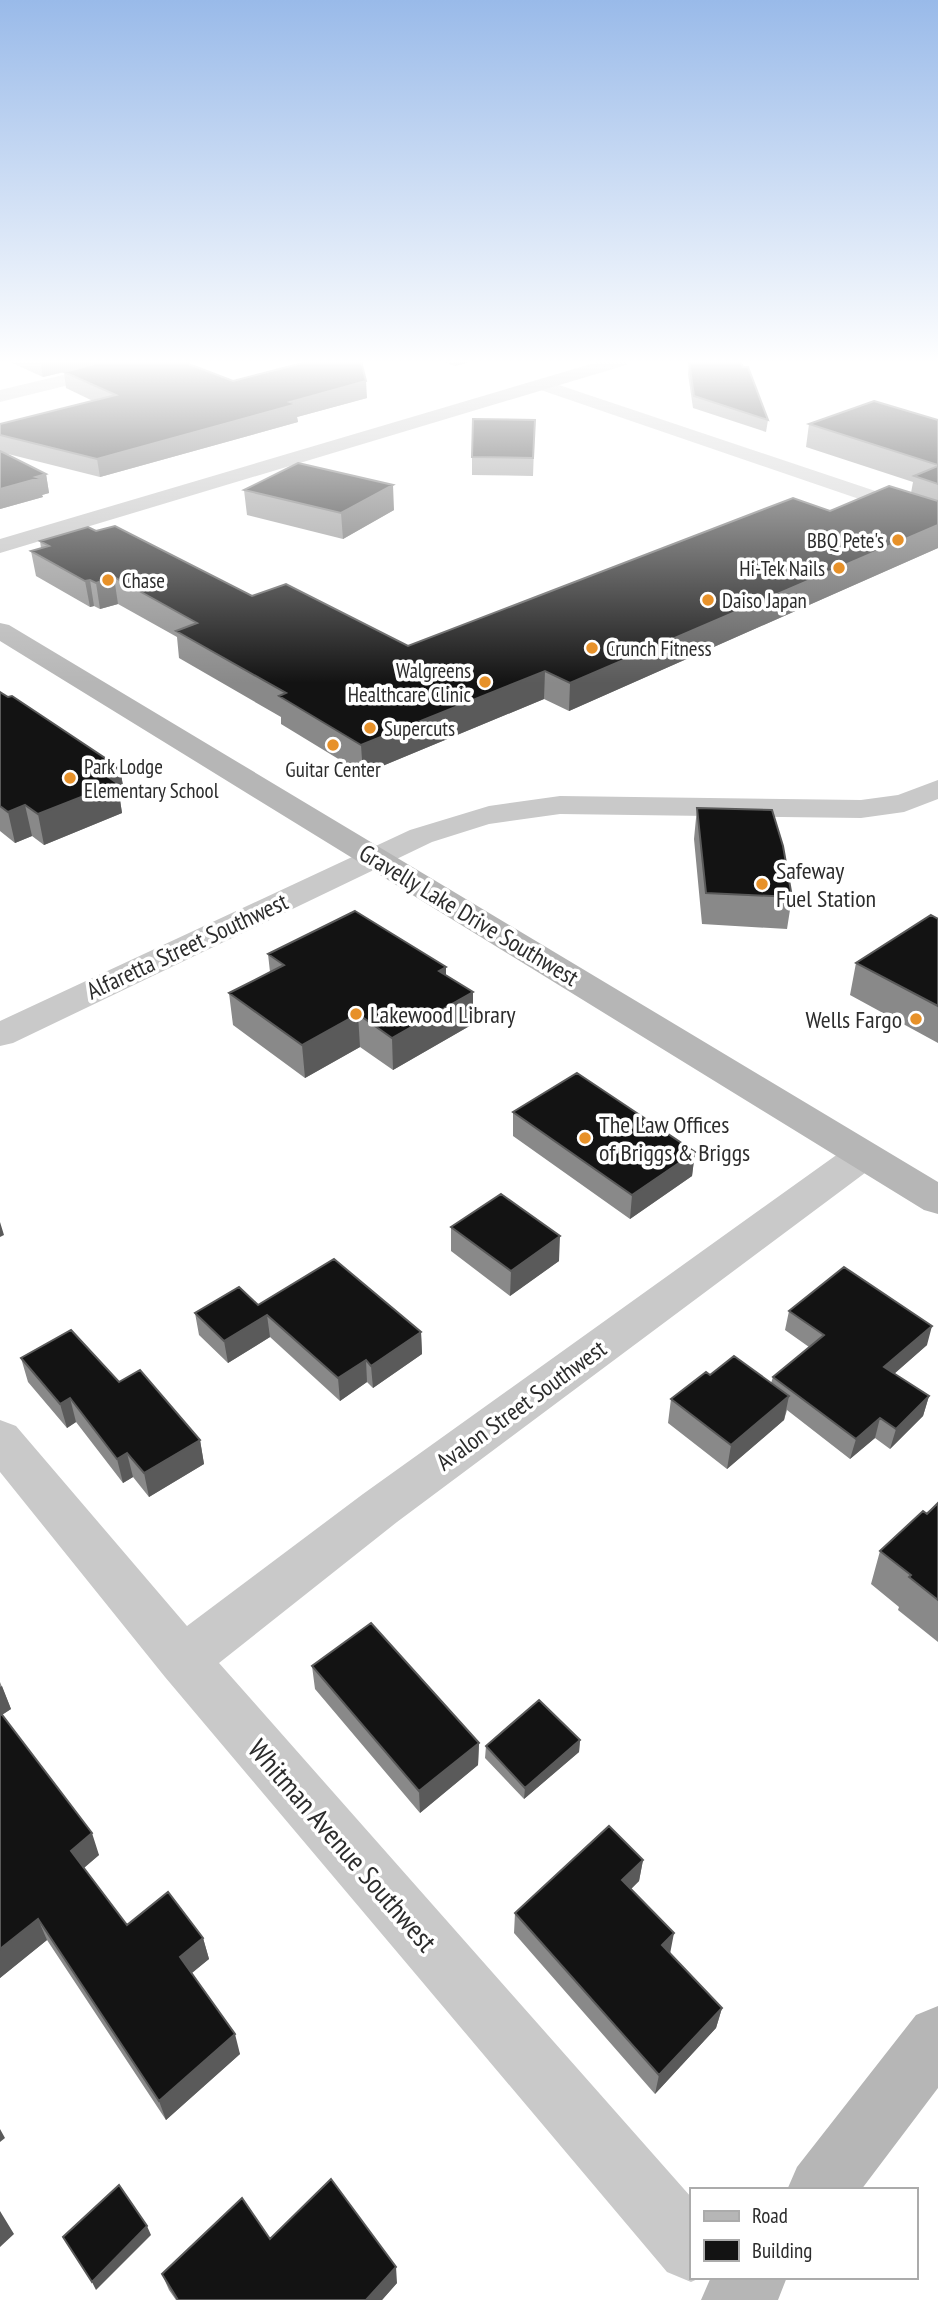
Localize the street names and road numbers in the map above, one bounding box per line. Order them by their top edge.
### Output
street label: Gravelly Lake Drive Southwest [354,837,585,993]
street label: Alfaretta Street Southwest [81,886,293,1006]
street label: Avalon Street Southwest [430,1333,612,1477]
street label: Whitman Avenue Southwest [241,1731,446,1959]

